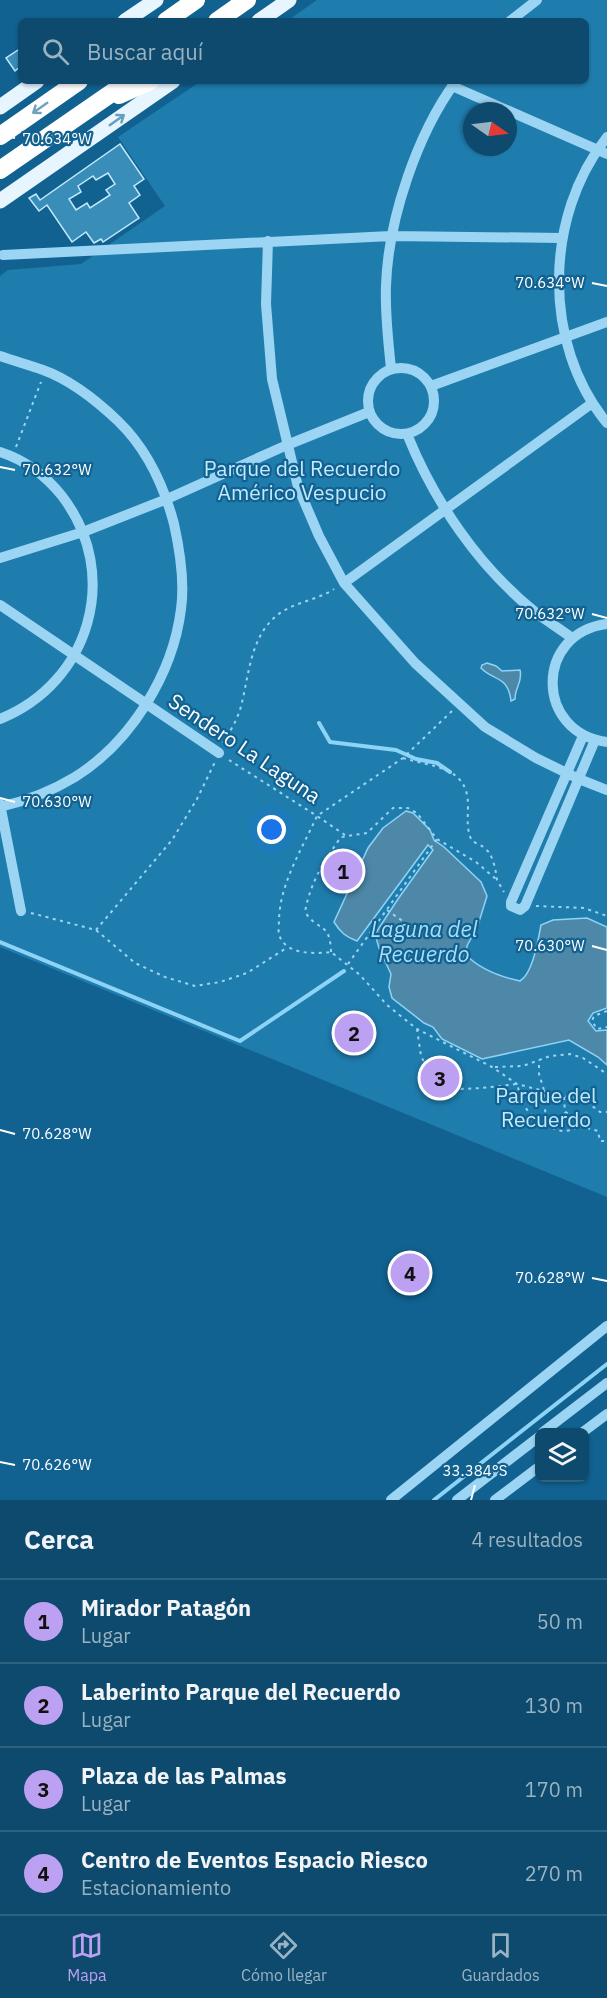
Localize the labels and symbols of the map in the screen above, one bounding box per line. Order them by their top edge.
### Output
one-way arrow [32,102,48,114]
north arrow [463,102,517,156]
one-way arrow [108,114,125,126]
text: 70.634°W [22,129,92,148]
text: 70.634°W [515,273,585,292]
park label: Parque del Recuerdo Américo Vespucio [204,454,400,506]
text: 70.632°W [22,460,92,479]
text: 70.632°W [515,604,585,623]
street label: Sendero La Laguna [163,687,327,809]
text: 70.630°W [22,792,92,811]
your location [257,815,286,844]
pin: 1 [324,848,362,894]
water label: Laguna del Recuerdo [371,914,478,968]
text: 70.630°W [515,936,585,955]
pin: 2 [334,1010,374,1056]
pin: 3 [420,1056,460,1100]
park label: Parque del Recuerdo [495,1081,597,1133]
text: 70.628°W [22,1124,92,1143]
pin: 4 [390,1250,430,1296]
text: 70.628°W [515,1268,585,1287]
text: 70.626°W [22,1455,92,1474]
text: 33.384°S [443,1461,507,1480]

